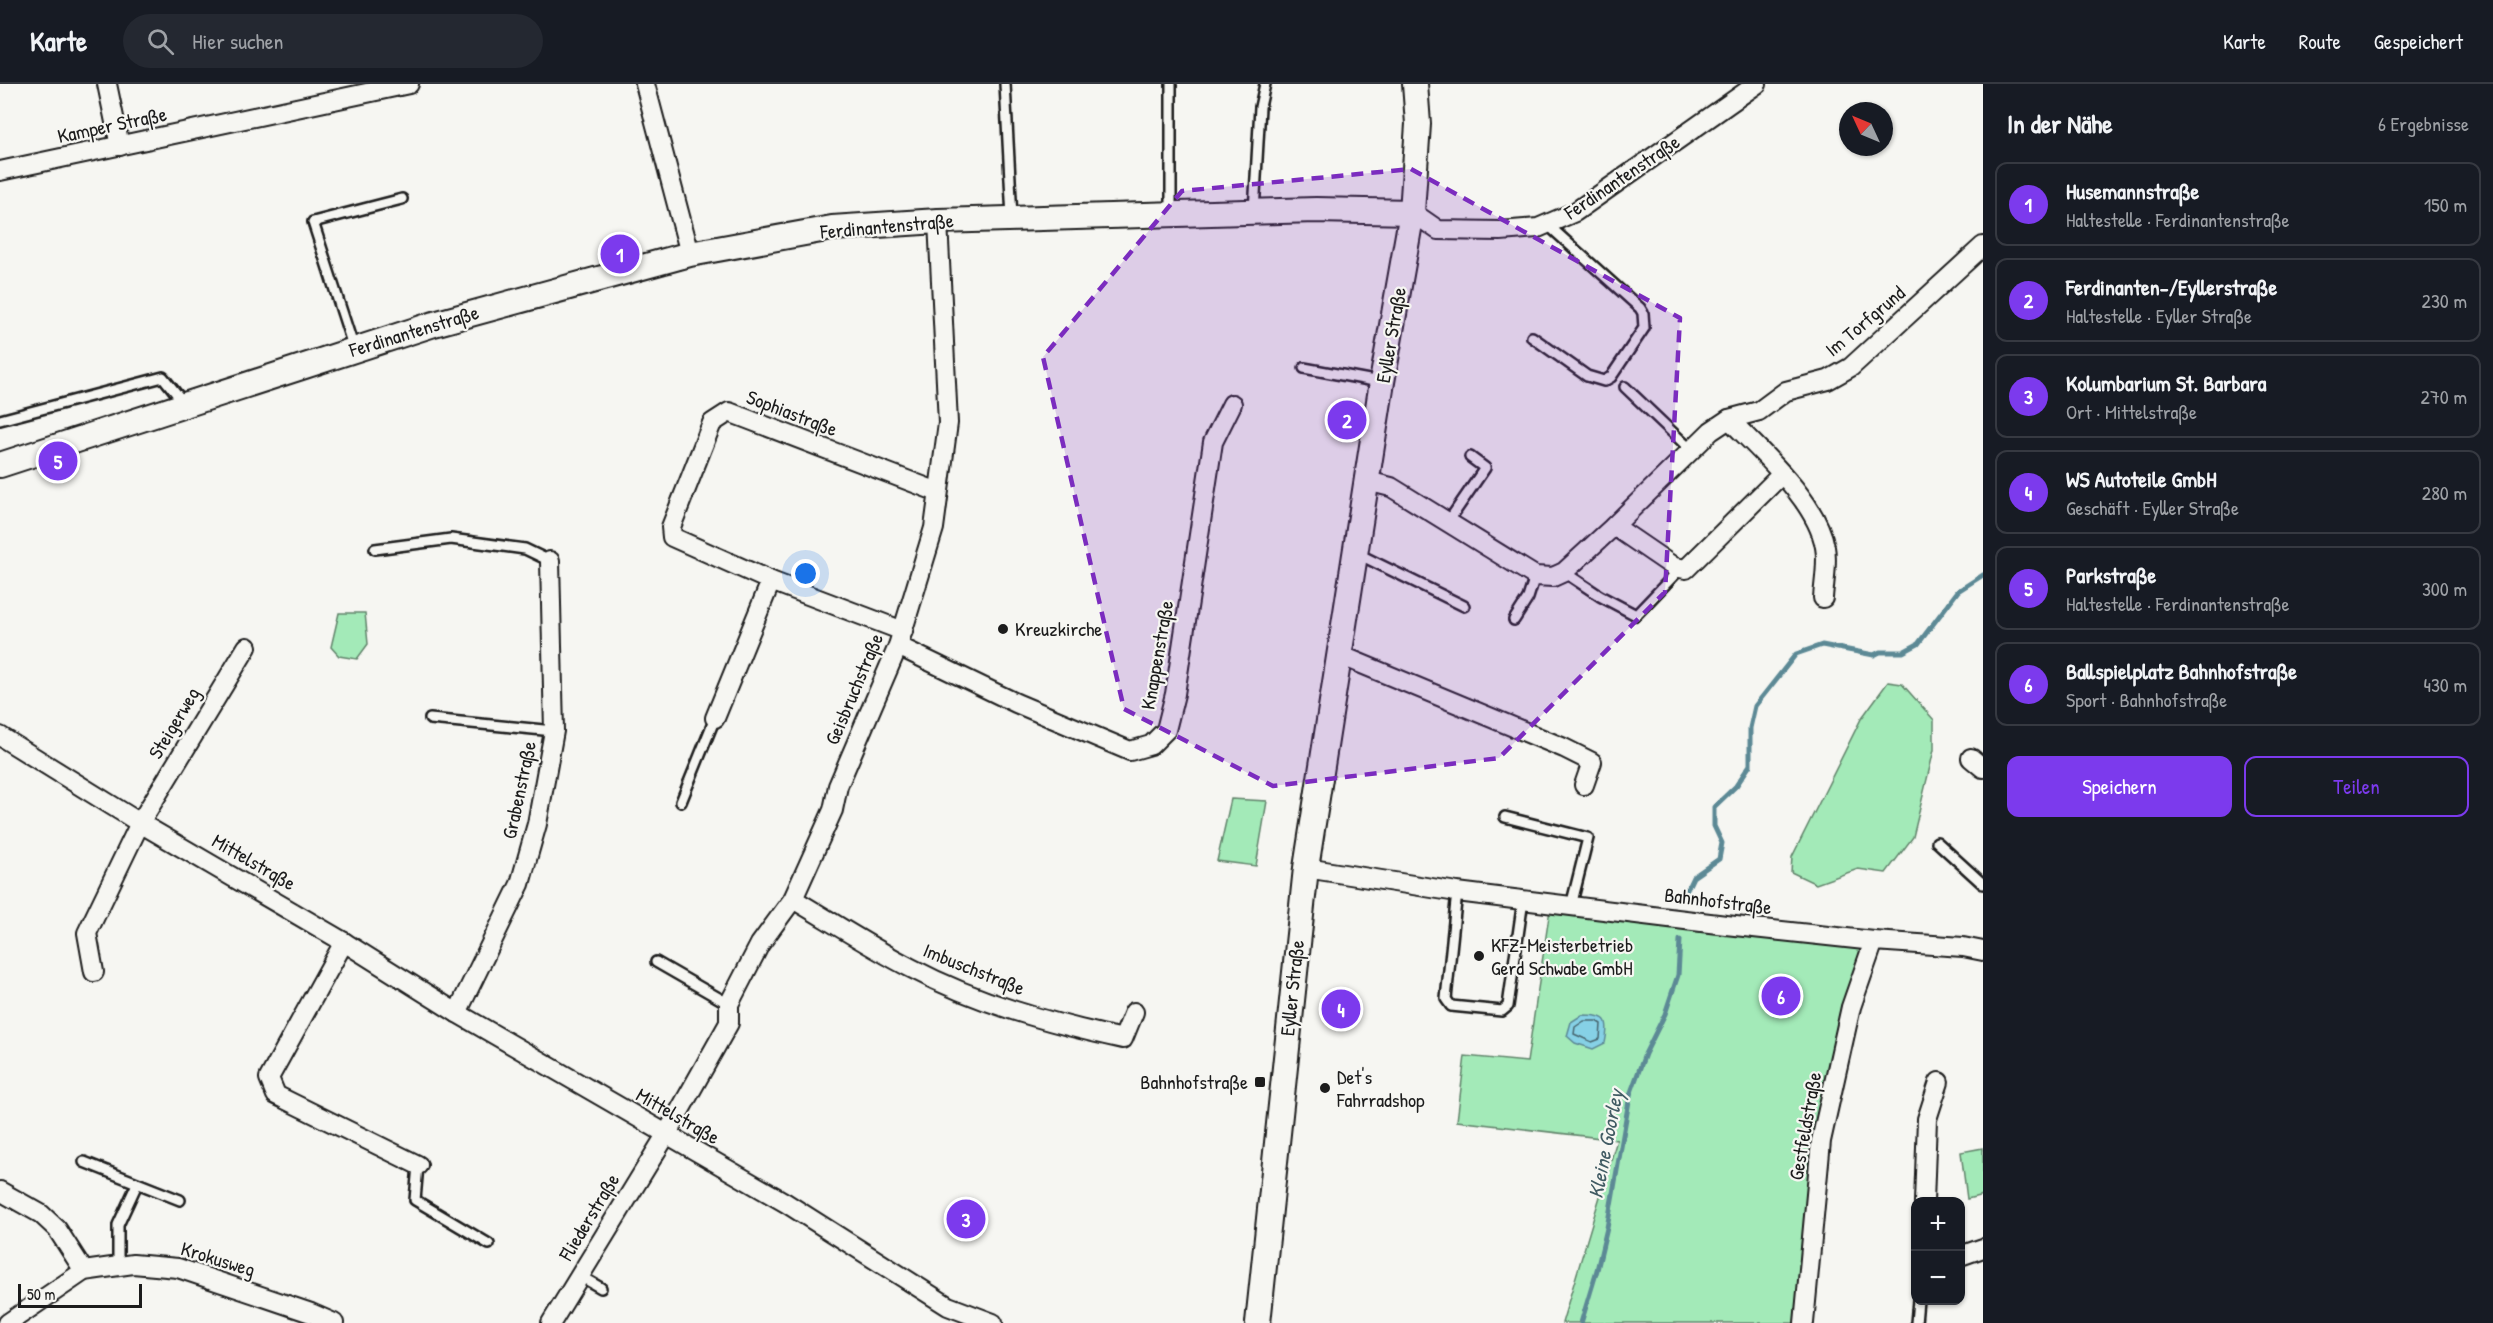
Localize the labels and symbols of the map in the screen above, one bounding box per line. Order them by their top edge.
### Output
street label: Kamper Straße [55,100,169,149]
north arrow [1839,102,1893,156]
street label: Ferdinantenstraße [1558,128,1685,226]
street label: Ferdinantenstraße [818,206,955,245]
pin: 1 [600,232,640,276]
street label: Im Torfgrund [1819,279,1911,362]
street label: Eyller Straße [1369,285,1412,385]
street label: Ferdinantenstraße [345,298,482,363]
street label: Sophiastraße [743,383,841,442]
pin: 2 [1328,398,1366,442]
pin: 5 [38,438,78,484]
your location [791,559,820,588]
street label: Knappenstraße [1134,598,1179,711]
place label: Kreuzkirche [1015,615,1102,642]
marker: Kreuzkirche [996,622,1010,636]
street label: Geisbruchstraße [818,629,889,749]
street label: Steigerweg [142,682,206,764]
street label: Grabenstraße [495,739,542,841]
street label: Mittelstraße [208,827,301,896]
street label: Bahnhofstraße [1663,881,1773,920]
place label: KFZ-Meisterbetrieb Gerd Schwabe GmbH [1491,931,1633,981]
street label: Imbuschstraße [919,936,1029,1001]
street label: Eyller Straße [1273,939,1310,1037]
marker: KFZ-Meisterbetrieb Gerd Schwabe GmbH [1472,949,1486,963]
pin: 6 [1762,974,1800,1018]
pin: 4 [1322,986,1360,1032]
place label: Det's Fahrradshop [1336,1063,1425,1113]
place label: Bahnhofstraße [1140,1068,1248,1095]
street label: Gestfeldstraße [1782,1070,1827,1182]
marker: Bahnhofstraße [1253,1075,1267,1089]
street label: Mittelstraße [632,1081,725,1150]
marker: Det's Fahrradshop [1318,1081,1332,1095]
water label: Kleine Goorley [1581,1085,1631,1201]
street label: Fliederstraße [551,1168,625,1266]
pin: 3 [946,1196,986,1242]
street label: Krokusweg [178,1234,259,1283]
scale bar [18,1281,142,1308]

